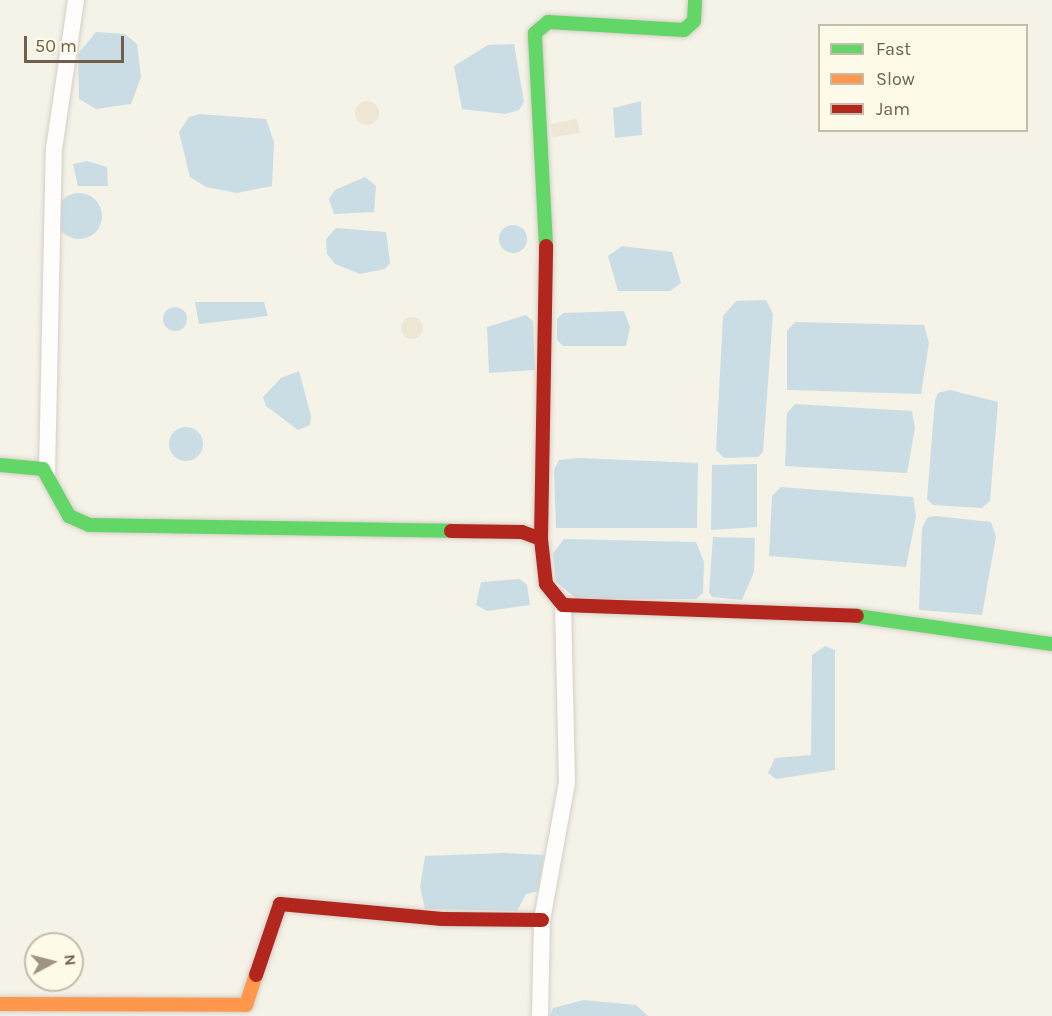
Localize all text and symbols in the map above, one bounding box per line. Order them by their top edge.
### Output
scale bar [27,24,128,62]
legend [818,24,1028,132]
text: 50 m [35,35,77,57]
text: Fast [876,38,911,60]
text: Slow [876,68,915,90]
text: Jam [876,98,910,120]
north arrow [24,932,84,992]
text: N [60,953,81,967]

